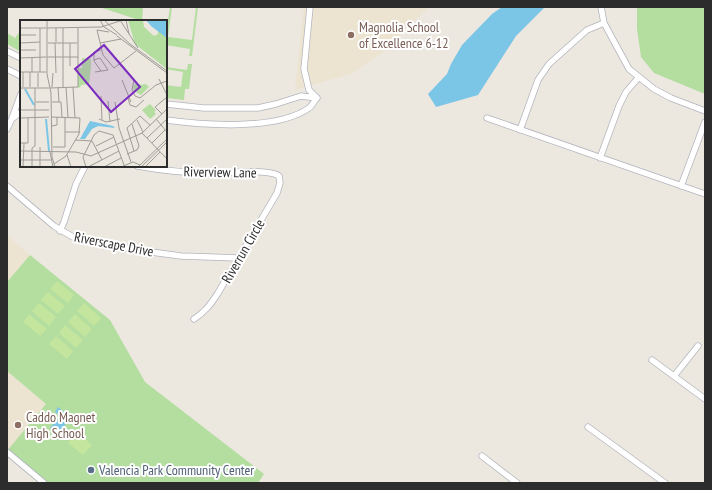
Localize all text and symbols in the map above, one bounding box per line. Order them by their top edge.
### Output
place label: Magnolia School of Excellence 6-12 [359,18,448,52]
inset map [20,20,167,167]
marker: Magnolia School of Excellence 6-12 [346,30,356,40]
street label: Riverview Lane [183,162,257,182]
street label: Riverrun Circle [217,216,269,286]
street label: Riverscape Drive [73,227,155,261]
place label: Caddo Magnet High School [26,408,95,442]
marker: Caddo Magnet High School [13,420,23,430]
place label: Valencia Park Community Center [98,461,254,479]
marker: Valencia Park Community Center [86,465,96,475]

